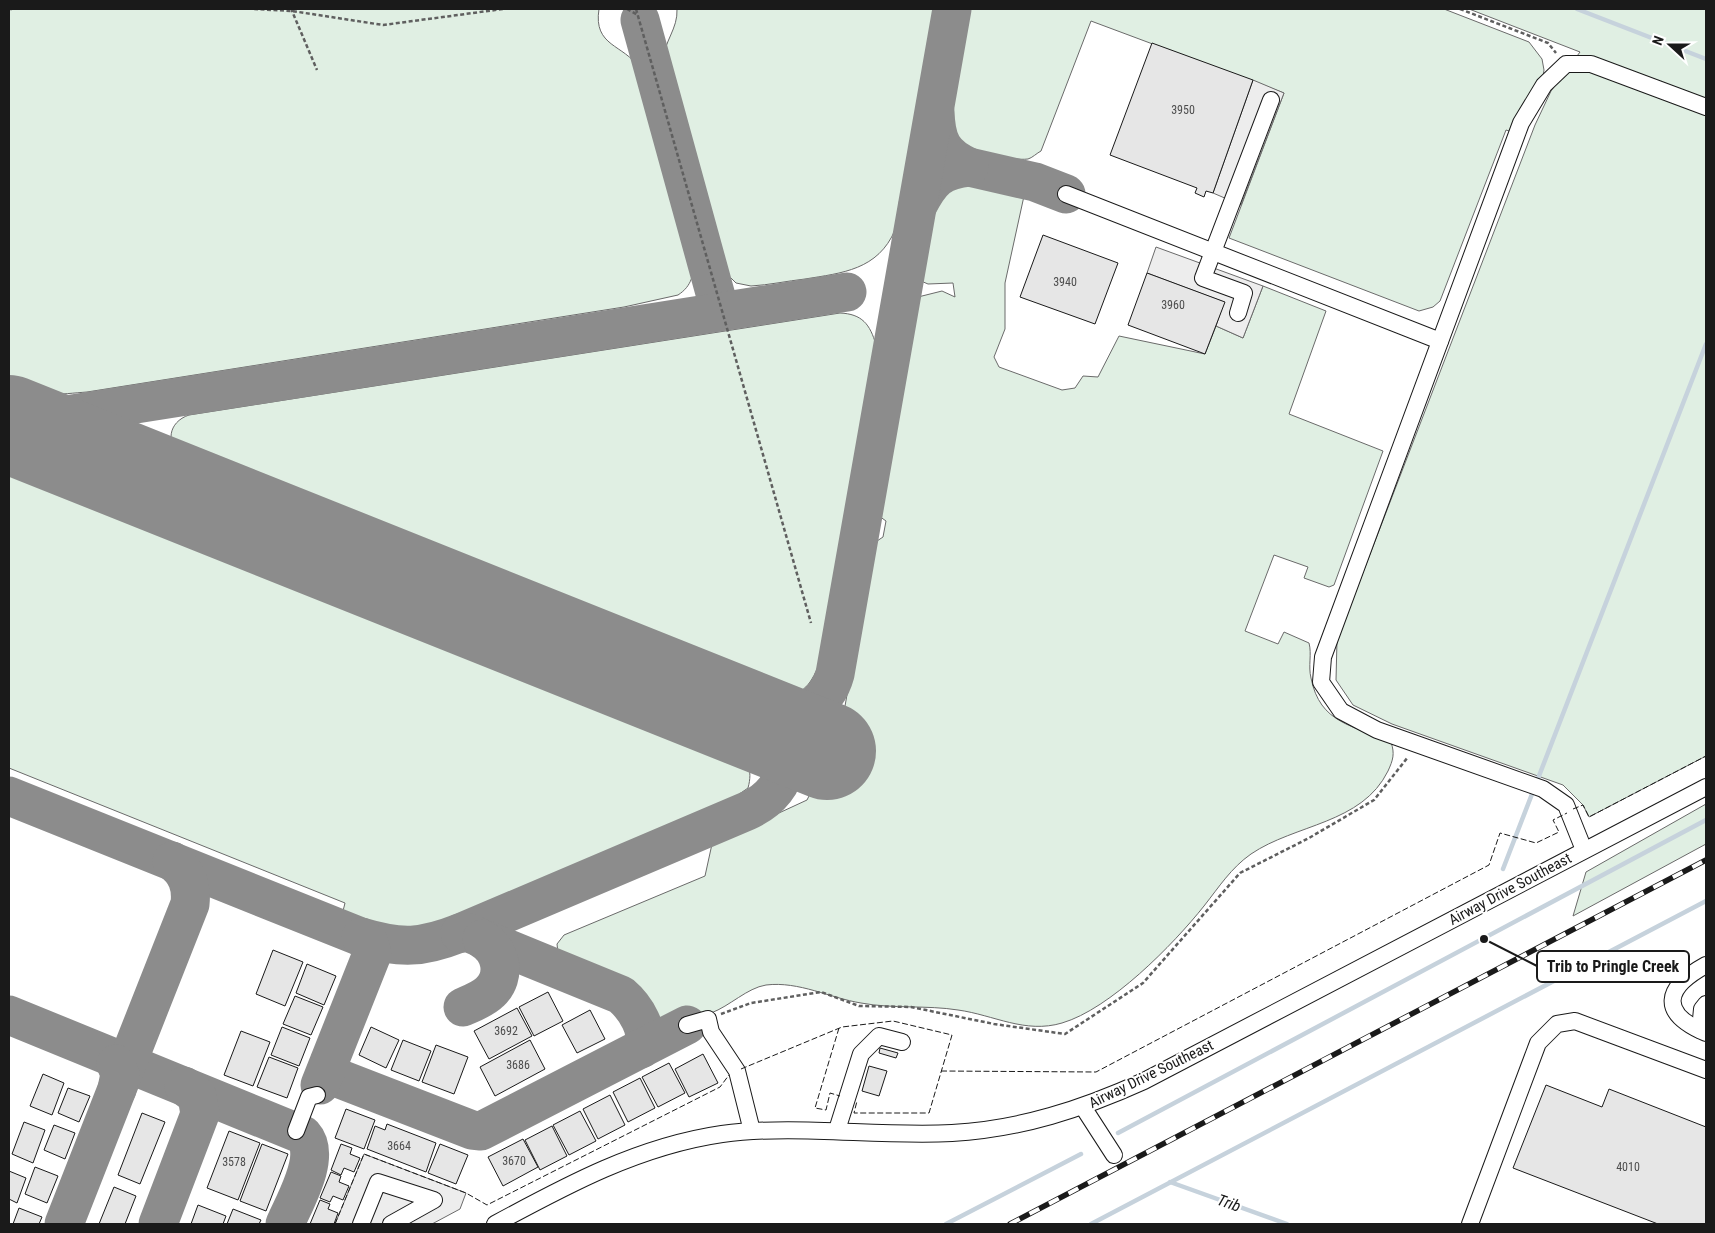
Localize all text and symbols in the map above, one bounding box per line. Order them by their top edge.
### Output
north arrow [1645,20,1695,70]
text: N [1649,33,1667,47]
house number: 3950 [1171,103,1195,117]
house number: 3940 [1053,275,1077,289]
house number: 3960 [1161,298,1185,312]
street label: Airway Drive Southeast [1446,849,1574,929]
callout: Trib to Pringle Creek [1537,951,1689,982]
text: Trib to Pringle Creek [1547,957,1680,976]
house number: 3692 [494,1024,518,1038]
street label: Airway Drive Southeast [1086,1036,1216,1112]
house number: 3686 [506,1058,530,1072]
house number: 3664 [387,1139,411,1153]
house number: 3670 [502,1154,526,1168]
house number: 3578 [222,1155,246,1169]
house number: 4010 [1616,1160,1640,1174]
water label: Trib [1215,1190,1243,1216]

